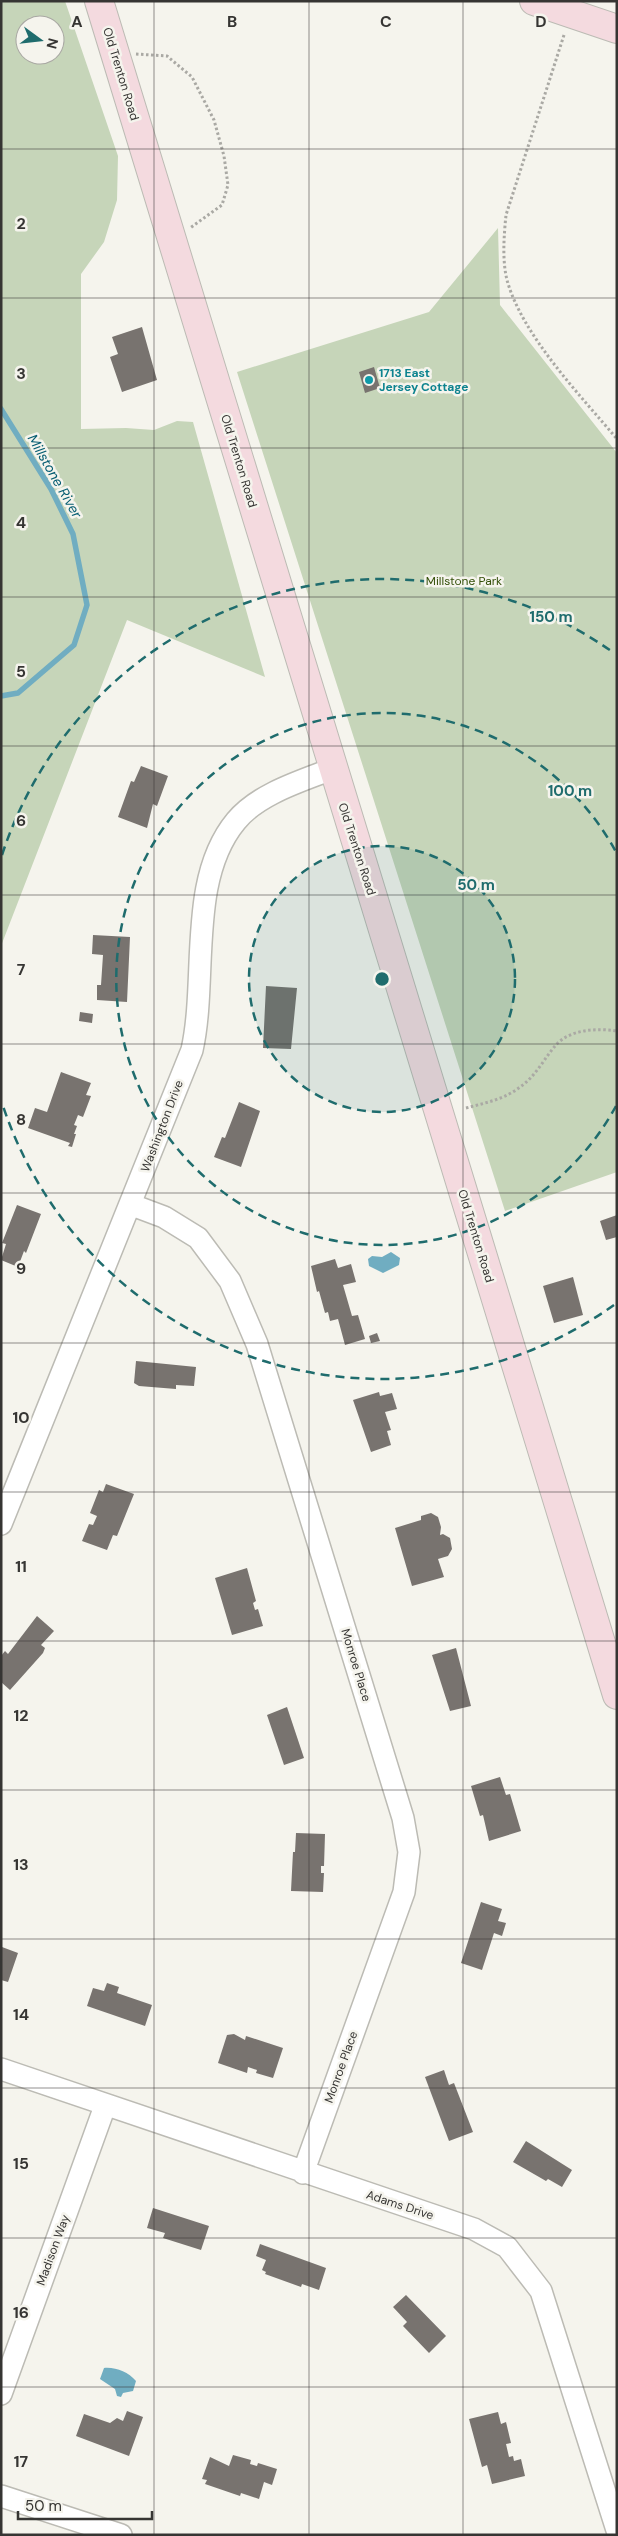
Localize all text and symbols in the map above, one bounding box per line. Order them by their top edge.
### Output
text: A [71,11,83,32]
text: B [227,11,237,32]
text: C [380,11,392,32]
text: D [535,11,547,32]
north arrow [15,15,65,65]
street label: Old Trenton Road [99,26,143,122]
text: N [43,36,63,51]
text: 2 [16,213,26,234]
text: 3 [16,363,26,384]
place label: 1713 East Jersey Cottage [379,365,469,395]
marker: 1713 East Jersey Cottage [363,374,375,386]
street label: Old Trenton Road [217,413,261,509]
water label: Millstone River [24,431,87,522]
text: 4 [16,512,26,533]
park label: Millstone Park [426,573,502,589]
text: 150 m [530,607,573,627]
text: 5 [16,661,26,682]
text: 100 m [548,781,592,801]
street label: Old Trenton Road [335,801,379,897]
text: 6 [16,810,26,831]
text: 50 m [457,875,495,895]
text: 7 [17,959,26,980]
centre of rings [373,970,391,988]
street label: Washington Drive [137,1078,187,1174]
text: 8 [16,1109,26,1130]
street label: Old Trenton Road [454,1188,498,1284]
text: 9 [16,1258,26,1279]
text: 10 [12,1407,30,1428]
text: 11 [15,1556,27,1577]
street label: Monroe Place [337,1627,375,1704]
text: 12 [13,1705,29,1726]
text: 13 [13,1854,29,1875]
text: 14 [13,2004,29,2025]
street label: Monroe Place [321,2029,361,2105]
text: 15 [13,2153,29,2174]
street label: Adams Drive [364,2187,436,2223]
street label: Madison Way [33,2212,73,2288]
text: 16 [13,2302,29,2323]
text: 17 [14,2451,29,2472]
scale bar [18,2488,151,2520]
text: 50 m [25,2496,62,2516]

